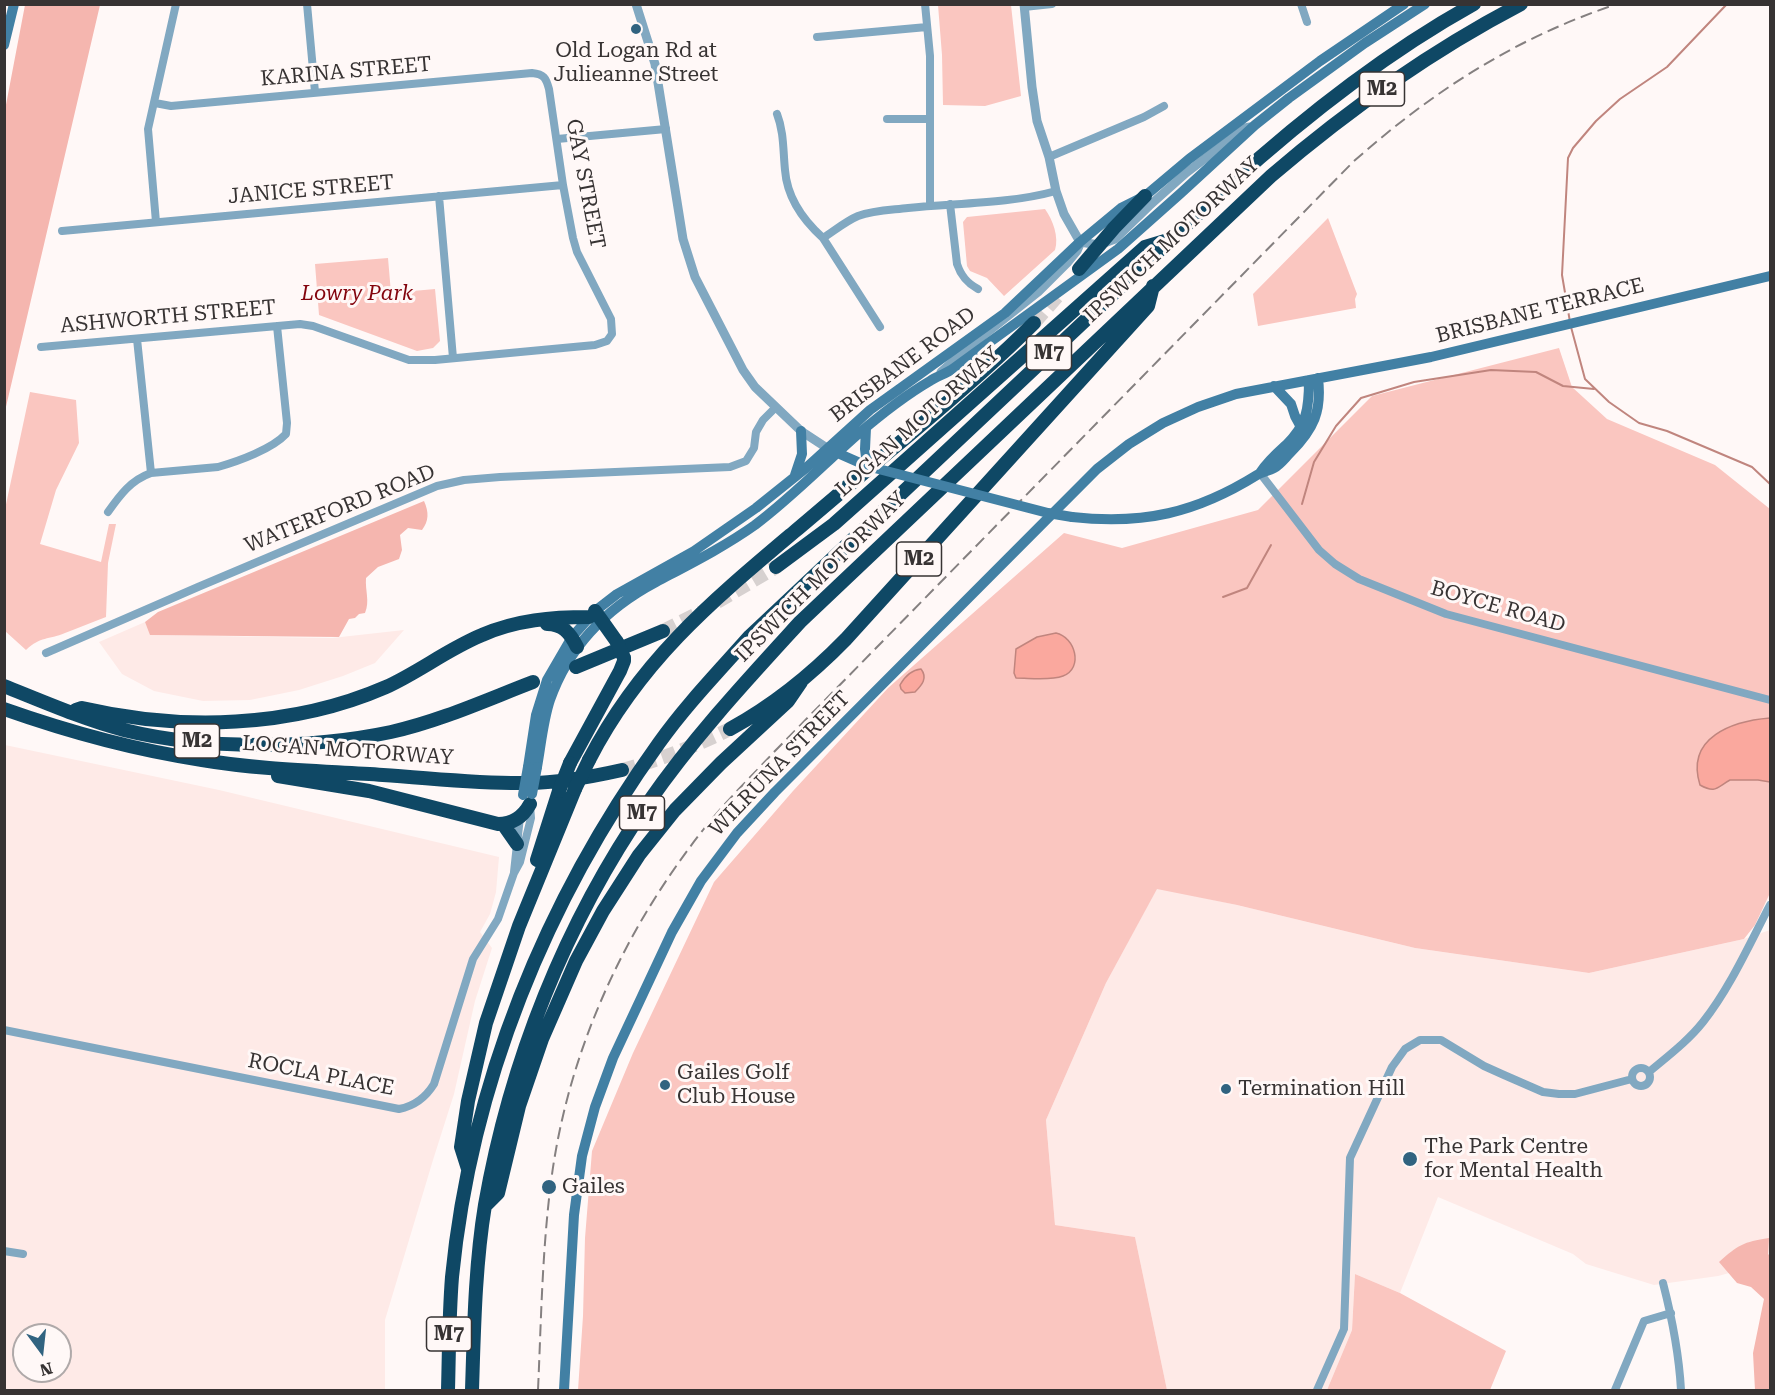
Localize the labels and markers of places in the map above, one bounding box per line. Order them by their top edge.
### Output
marker: Old Logan Rd at Julieanne Street [629,22,643,36]
place label: Old Logan Rd at Julieanne Street [554,38,718,88]
place label: Gailes Golf Club House [677,1060,795,1110]
place label: Termination Hill [1238,1076,1405,1102]
marker: Gailes Golf Club House [658,1078,672,1092]
marker: Termination Hill [1219,1082,1233,1096]
place label: The Park Centre for Mental Health [1424,1134,1603,1184]
marker: The Park Centre for Mental Health [1401,1150,1419,1168]
place label: Gailes [562,1174,625,1200]
marker: Gailes [540,1178,558,1196]

